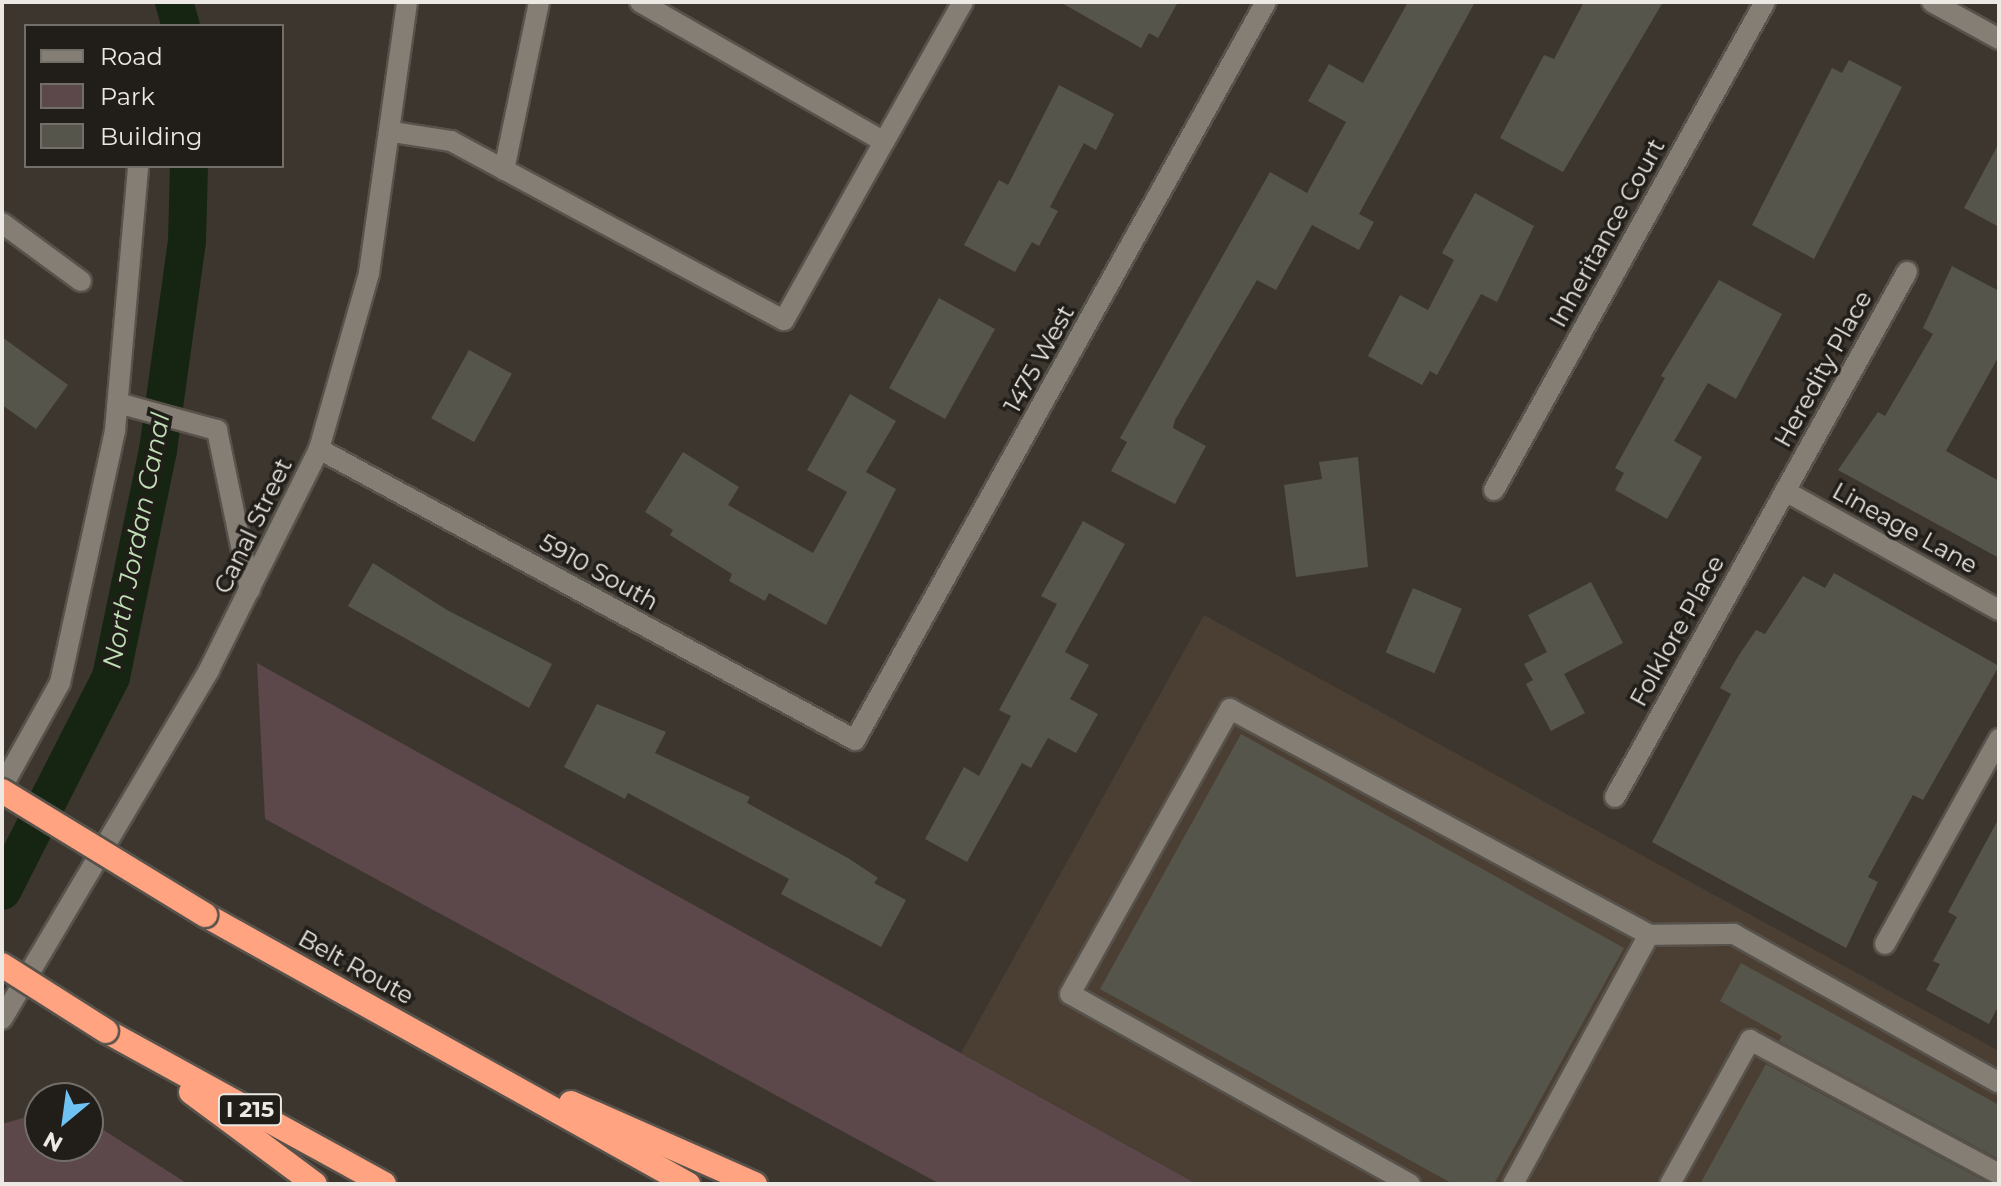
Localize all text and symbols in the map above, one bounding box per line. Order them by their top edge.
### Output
legend [24,24,284,168]
text: Road [100,42,163,71]
text: Park [100,82,155,111]
text: Building [100,122,203,151]
street label: Inheritance Court [1543,134,1671,332]
street label: Heredity Place [1768,286,1878,452]
street label: 1475 West [998,300,1080,418]
water label: North Jordan Canal [97,410,177,672]
street label: Canal Street [208,454,298,598]
street label: Lineage Lane [1827,476,1983,580]
street label: 5910 South [535,528,663,616]
street label: Folklore Place [1624,551,1730,711]
street label: Belt Route [293,924,419,1010]
north arrow [24,1082,104,1162]
road number: I 215 [216,1092,284,1128]
text: N [39,1126,67,1158]

